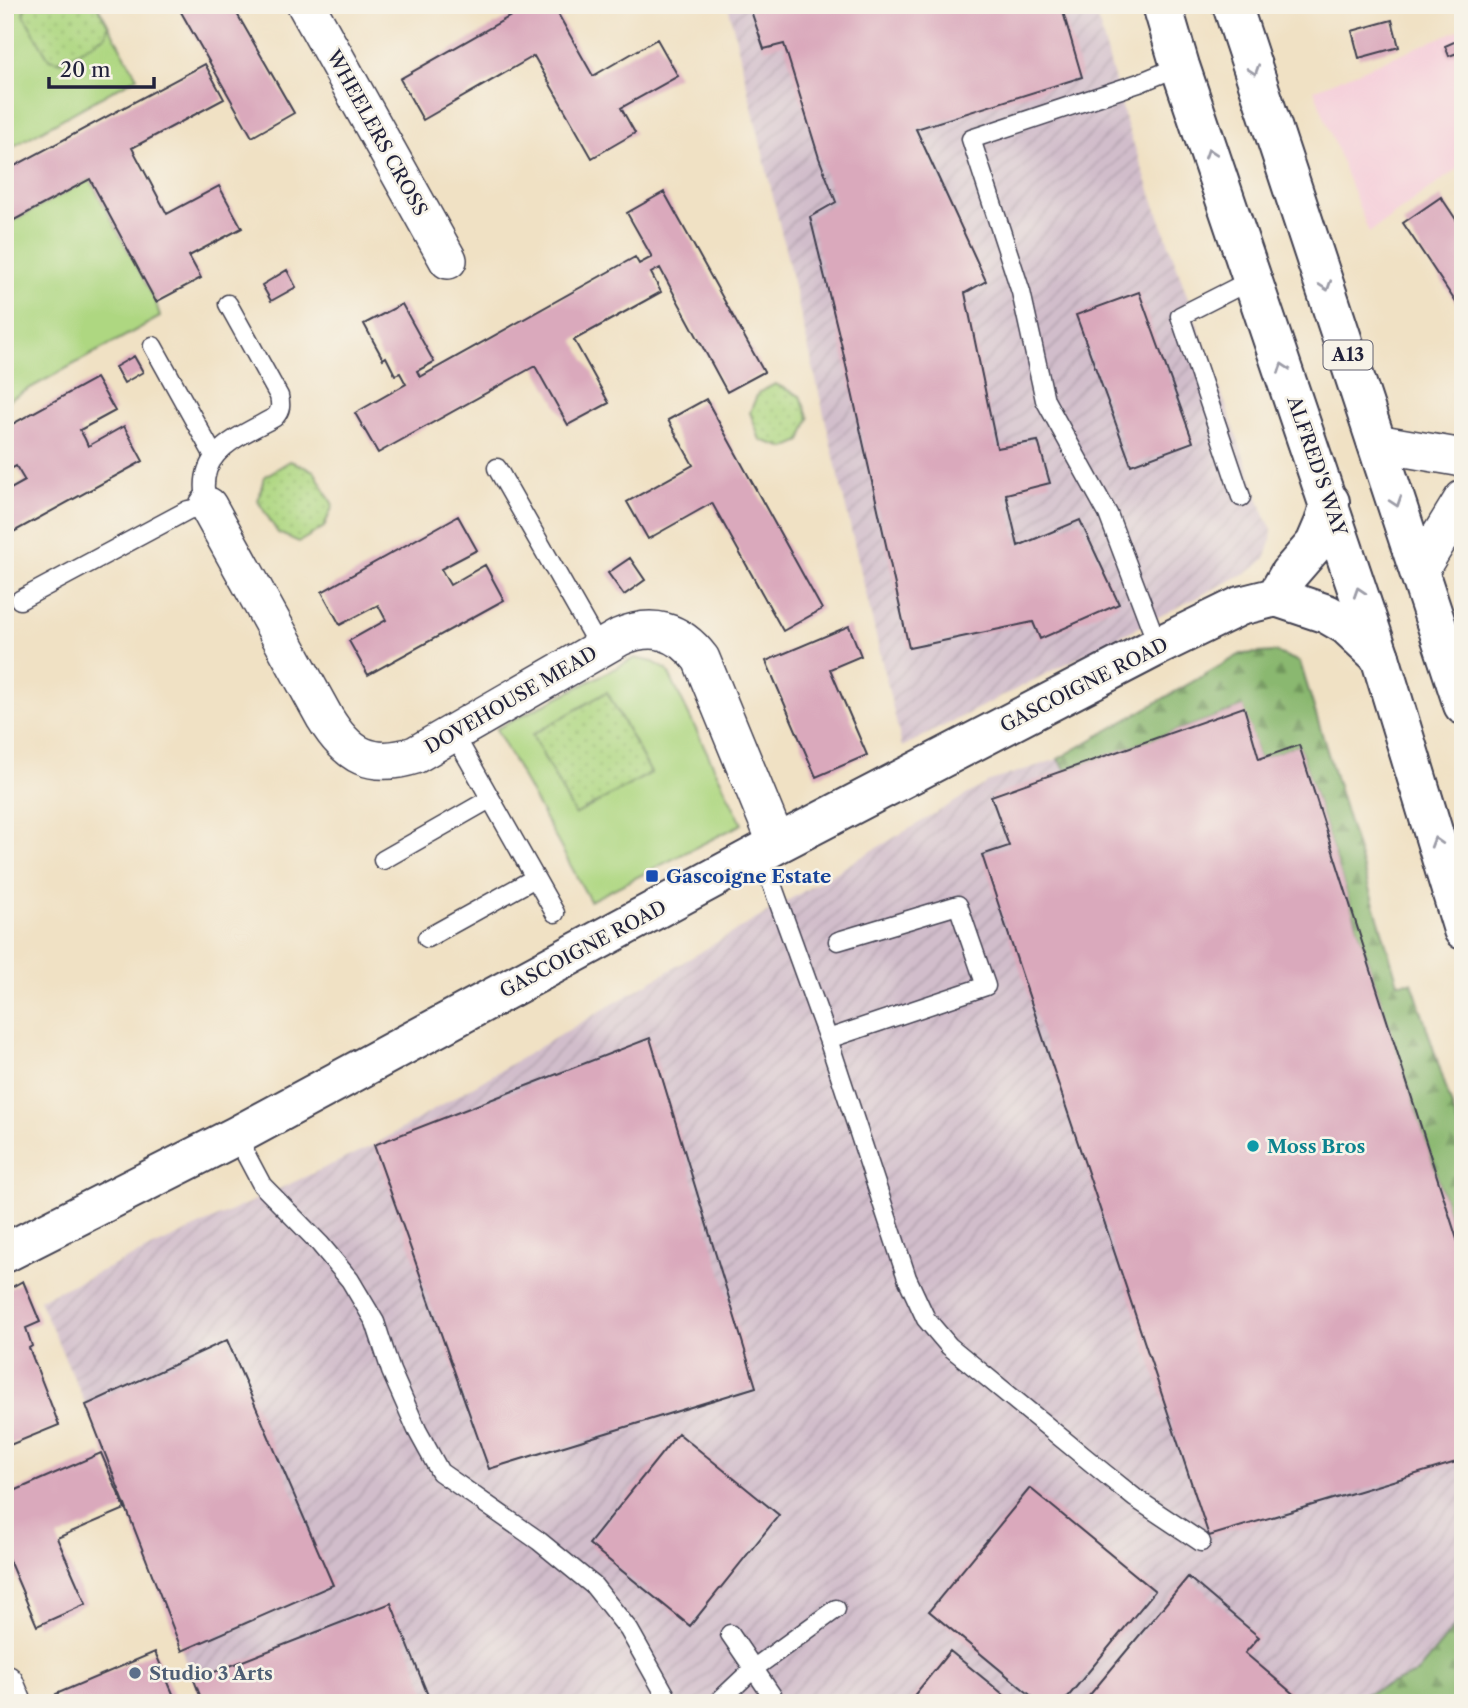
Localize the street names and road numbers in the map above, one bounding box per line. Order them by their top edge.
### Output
street label: WHEELERS CROSS [321,45,432,220]
road number: A13 [1324,340,1372,370]
street label: ALFRED'S WAY [1282,392,1352,540]
street label: GASCOIGNE ROAD [996,633,1172,737]
street label: DOVEHOUSE MEAD [421,641,601,759]
street label: GASCOIGNE ROAD [496,895,670,1003]

